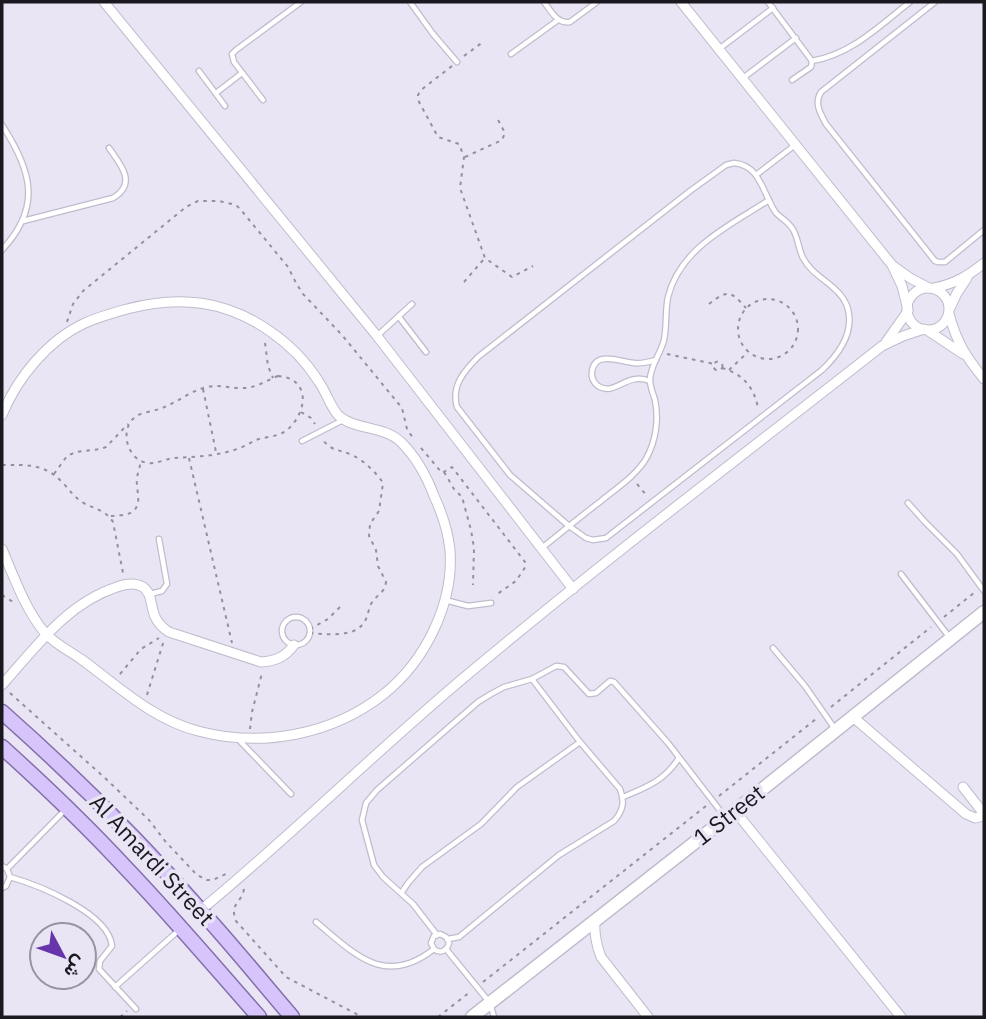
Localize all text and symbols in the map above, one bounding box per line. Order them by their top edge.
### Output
street label: 1 Street [687,777,770,851]
street label: Al Amardi Street [84,787,221,932]
north arrow [28,921,98,991]
text: ش [59,951,92,984]

